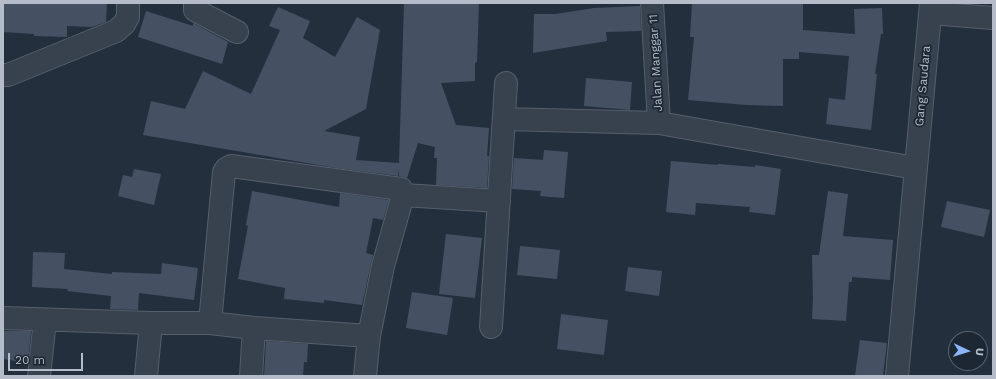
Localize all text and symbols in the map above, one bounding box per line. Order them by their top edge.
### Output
street label: Jalan Manggar 11 [646,14,666,112]
street label: Gang Saudara [912,45,934,127]
north arrow [948,331,988,371]
scale bar [10,345,85,371]
text: U [973,347,986,356]
text: 20 m [15,353,45,367]

